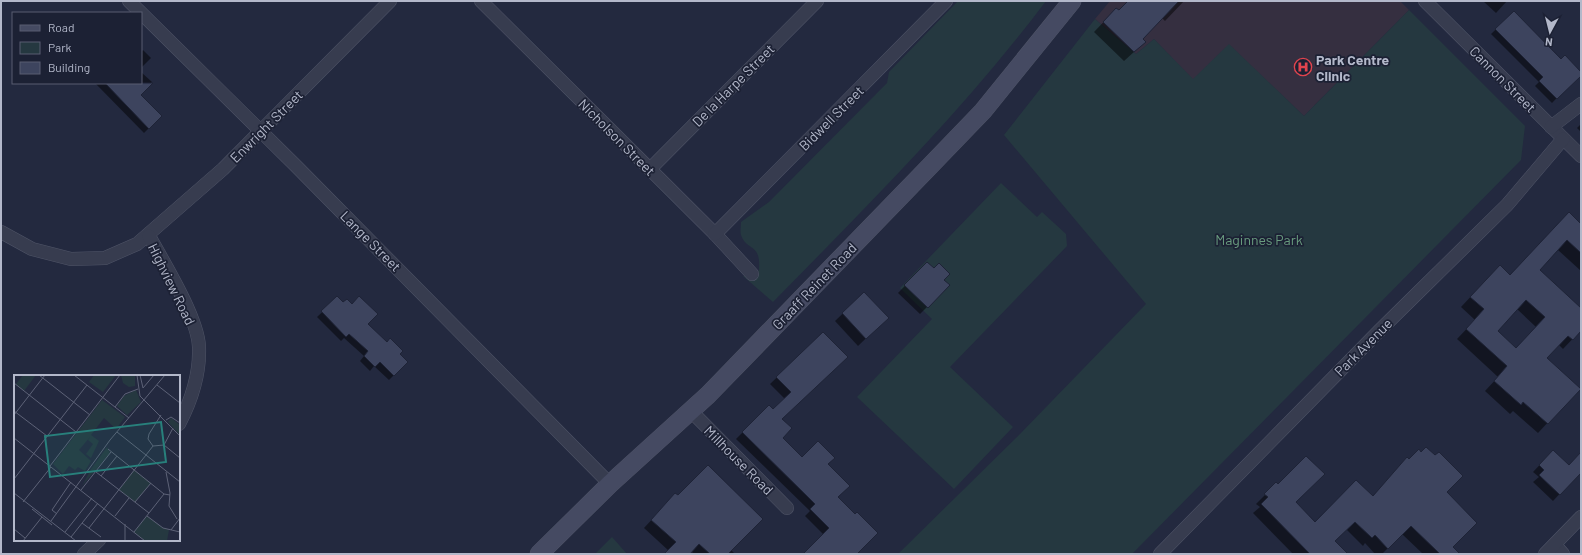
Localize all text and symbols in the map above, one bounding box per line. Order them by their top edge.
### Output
legend [12,12,142,84]
north arrow [1530,12,1570,52]
text: Road [48,20,75,34]
text: N [1544,36,1553,49]
text: Park [48,40,72,54]
street label: De la Harpe Street [688,40,778,130]
street label: Cannon Street [1466,42,1540,116]
place label: Park Centre Clinic [1316,51,1390,84]
hospital icon: Park Centre Clinic [1293,57,1313,77]
text: Building [48,60,90,74]
street label: Bidwell Street [795,82,867,154]
street label: Enwright Street [226,86,306,166]
street label: Nicholson Street [575,95,659,179]
street label: Lange Street [337,207,405,275]
park label: Maginnes Park [1215,231,1303,248]
street label: Graaff Reinet Road [768,239,860,333]
street label: Highview Road [145,240,199,328]
street label: Park Avenue [1331,315,1395,379]
inset map [14,375,180,541]
street label: Millhouse Road [701,422,777,498]

